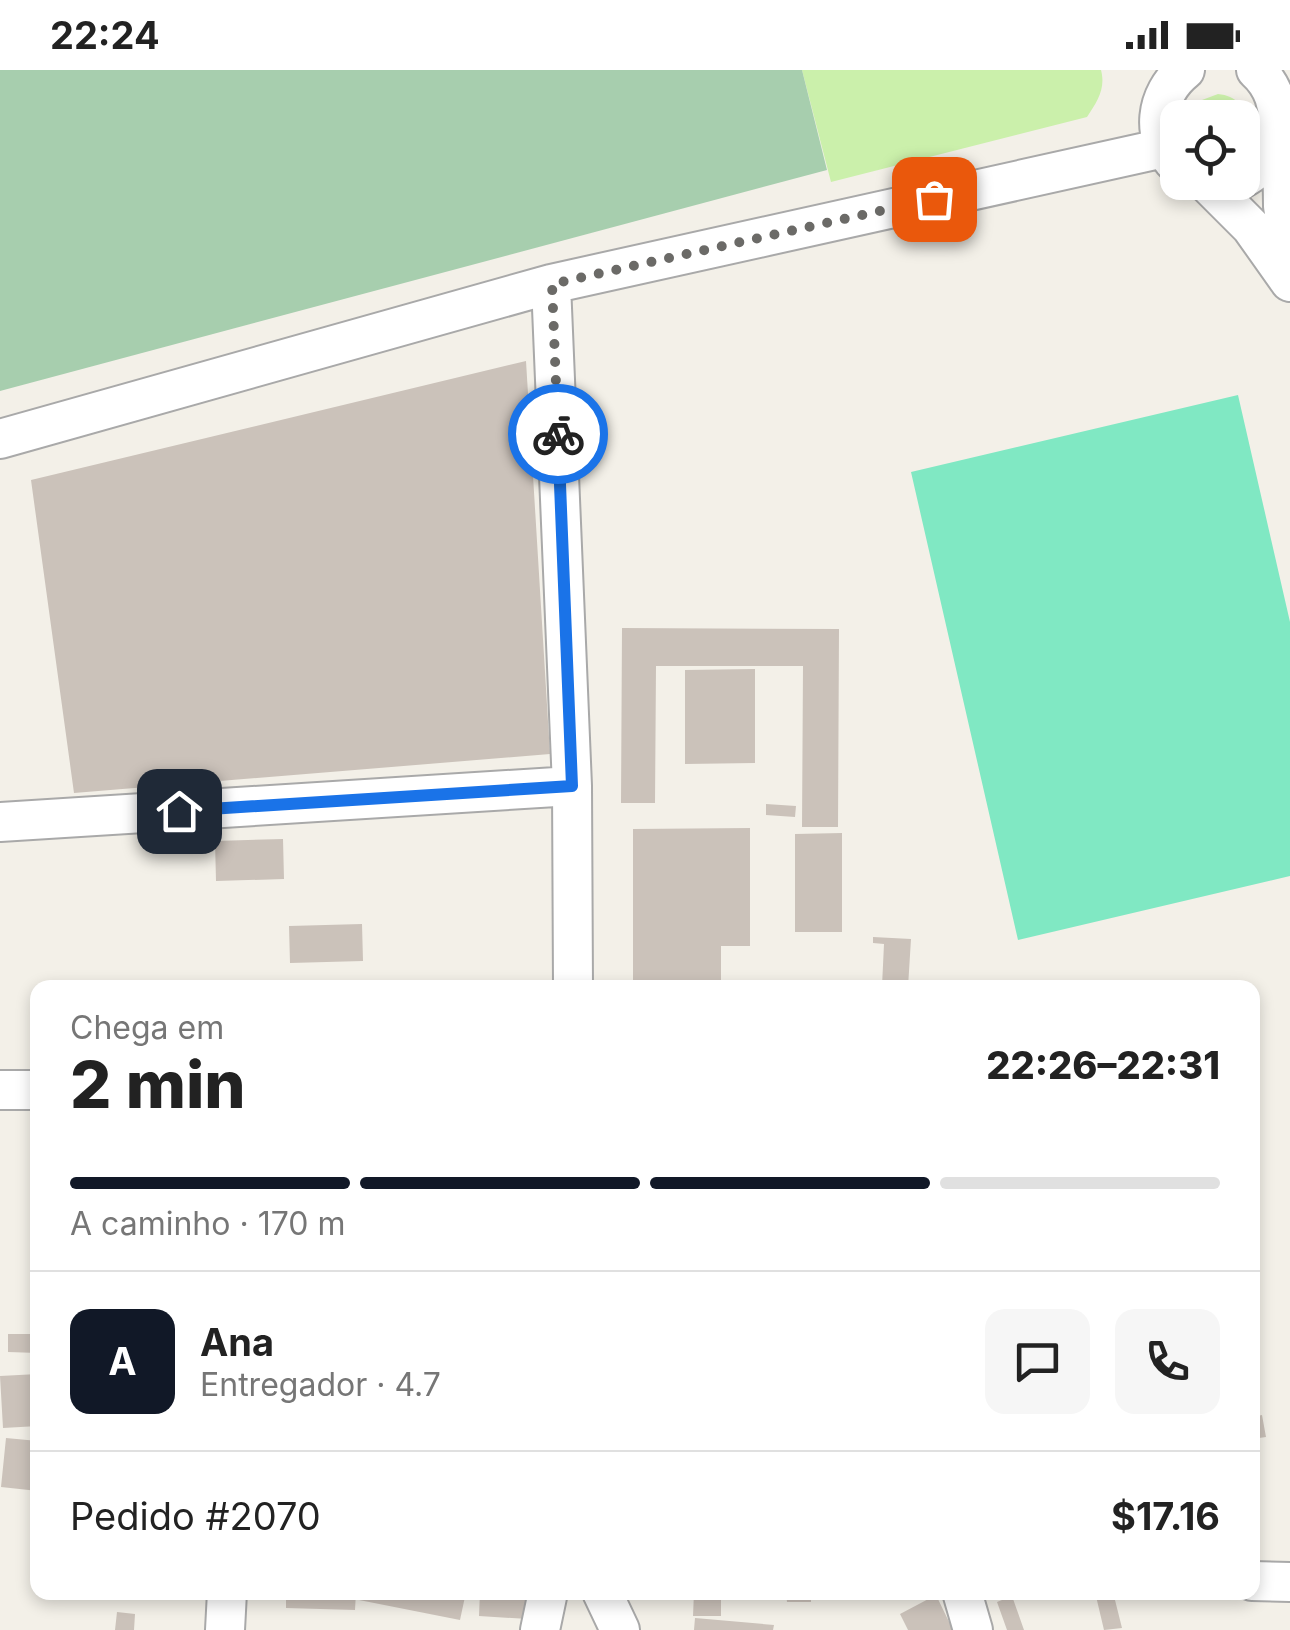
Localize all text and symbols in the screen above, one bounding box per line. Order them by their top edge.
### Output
text: 22:24 [50,12,160,58]
map controls [1160,100,1260,200]
button: locate [1160,100,1260,200]
pin [892,157,977,242]
icon: bag [907,172,962,227]
courier [508,384,608,484]
icon: bike [531,407,586,462]
pin [137,769,222,854]
icon: home [152,784,207,839]
text: Chega em [70,1008,224,1047]
text: 22:26–22:31 [986,1042,1220,1088]
text: 2 min [70,1045,246,1124]
text: A caminho · 170 m [70,1204,346,1243]
button: chat [985,1309,1090,1414]
button: phone [1115,1309,1220,1414]
text: Ana [200,1319,274,1365]
text: A [108,1338,137,1384]
text: Entregador · 4.7 [200,1365,441,1404]
text: Pedido #2070 [70,1493,321,1539]
text: $17.16 [1111,1493,1220,1539]

